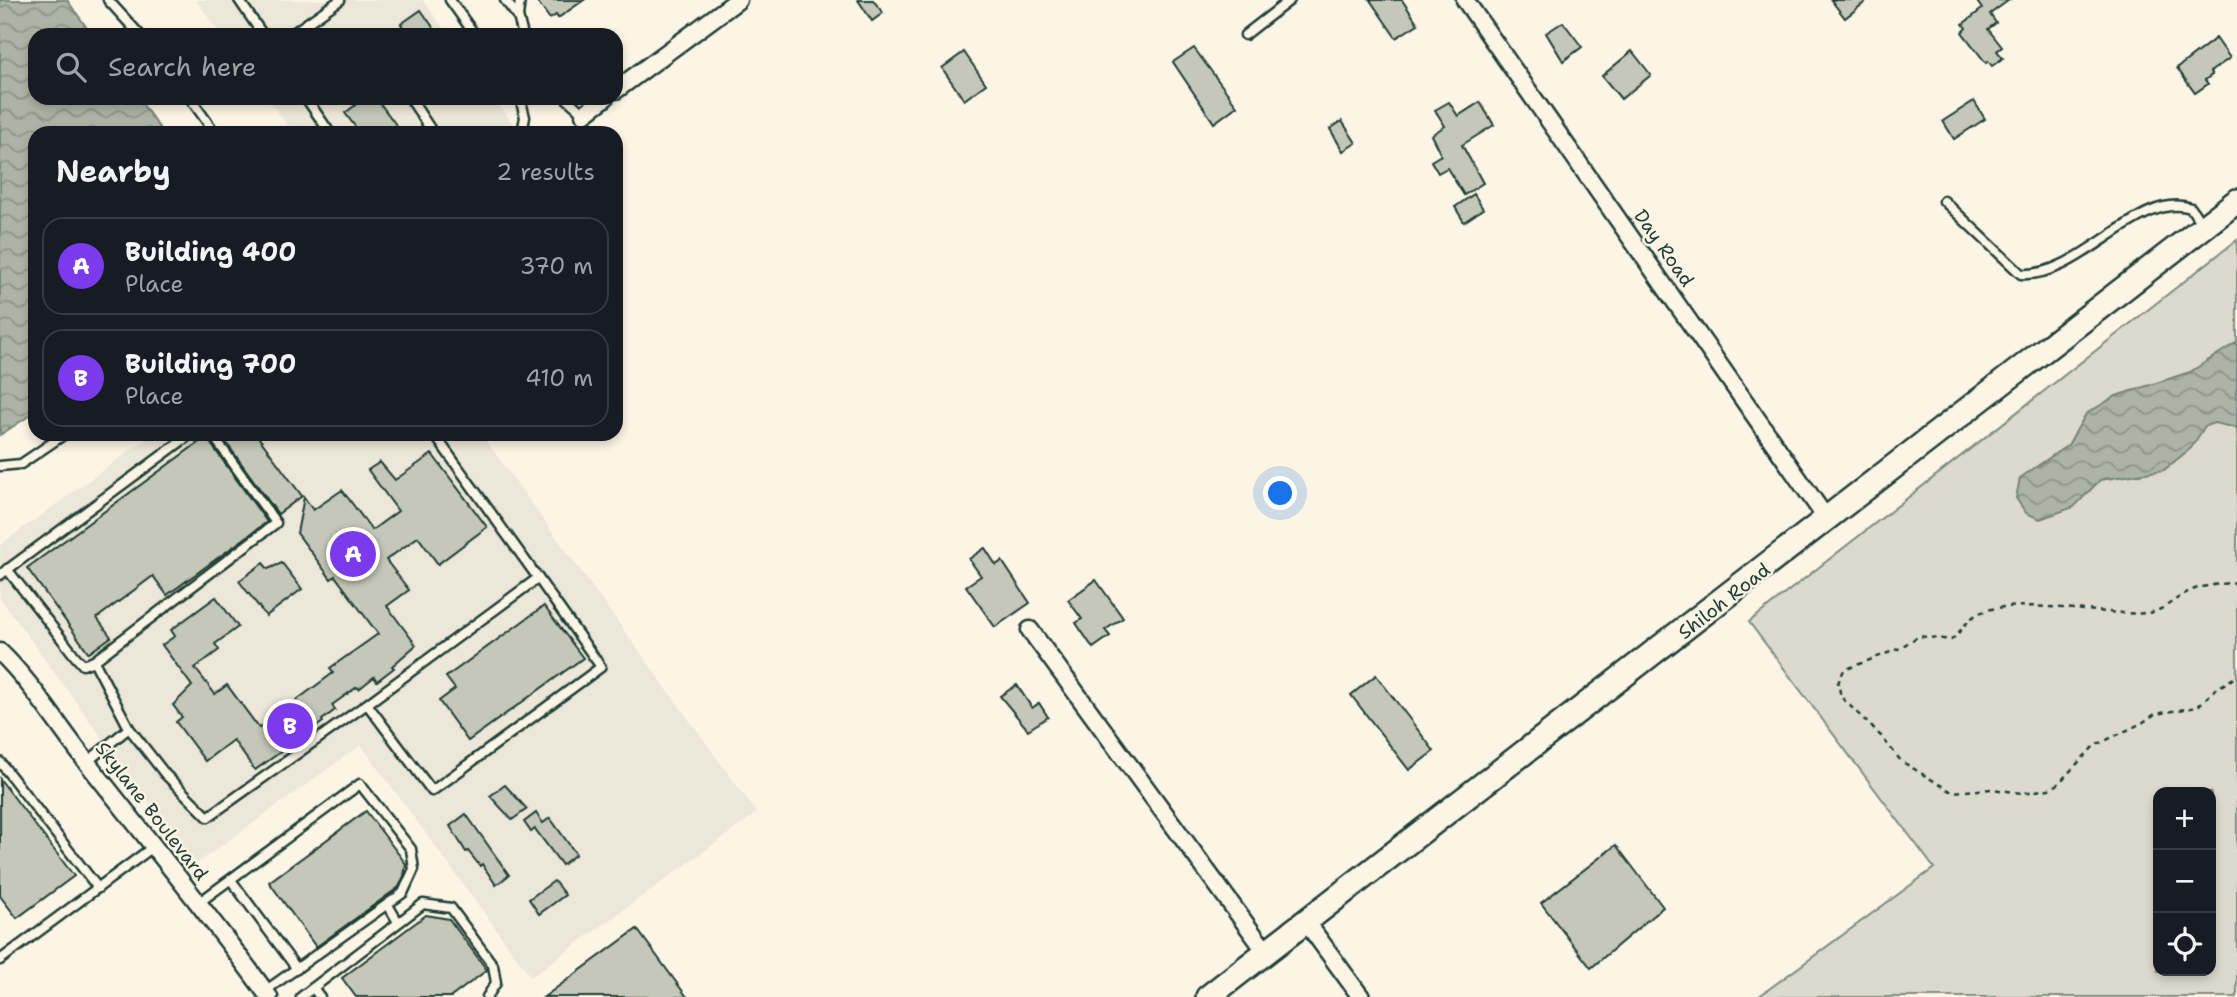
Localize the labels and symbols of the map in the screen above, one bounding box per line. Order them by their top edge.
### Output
street label: Day Road [1628,204,1700,292]
your location [1263,476,1297,510]
pin: A [330,528,376,580]
street label: Shiloh Road [1673,557,1775,645]
pin: B [267,700,313,752]
street label: Skylane Boulevard [90,737,214,885]

